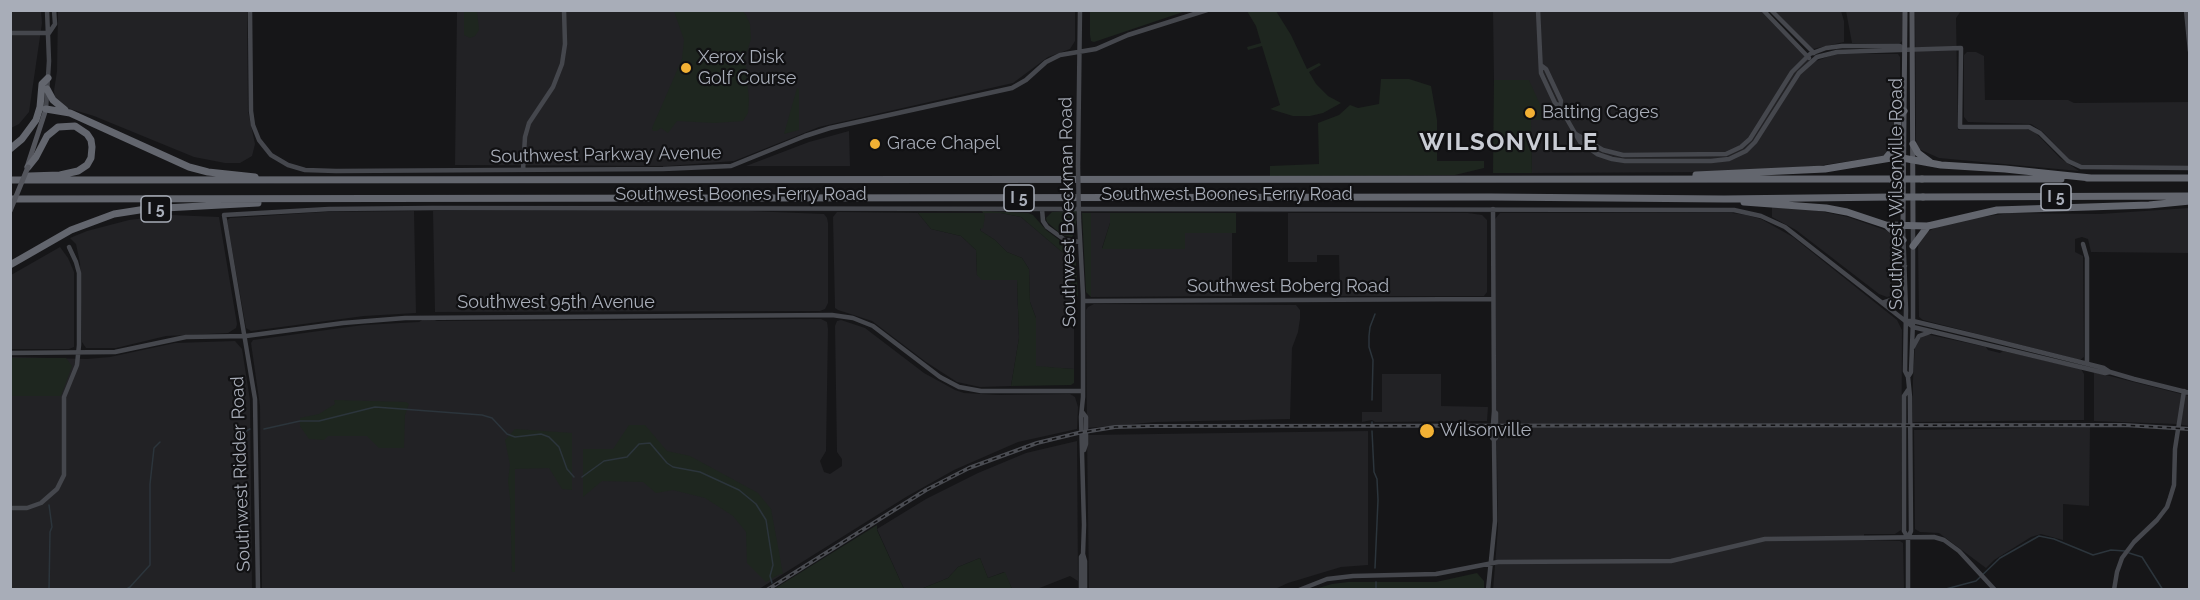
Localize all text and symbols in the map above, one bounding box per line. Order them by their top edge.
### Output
place label: Xerox Disk Golf Course [698,47,796,90]
marker: Xerox Disk Golf Course [679,61,693,75]
street label: Southwest Wilsonville Road [1886,78,1908,310]
street label: Southwest Boeckman Road [1055,97,1081,327]
place label: Batting Cages [1542,102,1658,124]
marker: Batting Cages [1523,106,1537,120]
district label: WILSONVILLE [1419,129,1599,157]
place label: Grace Chapel [887,133,1000,155]
marker: Grace Chapel [868,137,882,151]
street label: Southwest Parkway Avenue [490,142,722,168]
street label: Southwest Boones Ferry Road [615,184,867,206]
street label: Southwest Boones Ferry Road [1101,184,1353,206]
road number: I 5 [2041,184,2071,210]
road number: I 5 [1004,185,1034,211]
road number: I 5 [141,196,171,222]
street label: Southwest Boberg Road [1187,276,1389,298]
street label: Southwest 95th Avenue [457,292,655,314]
street label: Southwest Ridder Road [227,376,255,572]
place label: Wilsonville [1440,420,1531,442]
marker: Wilsonville [1418,422,1436,440]

